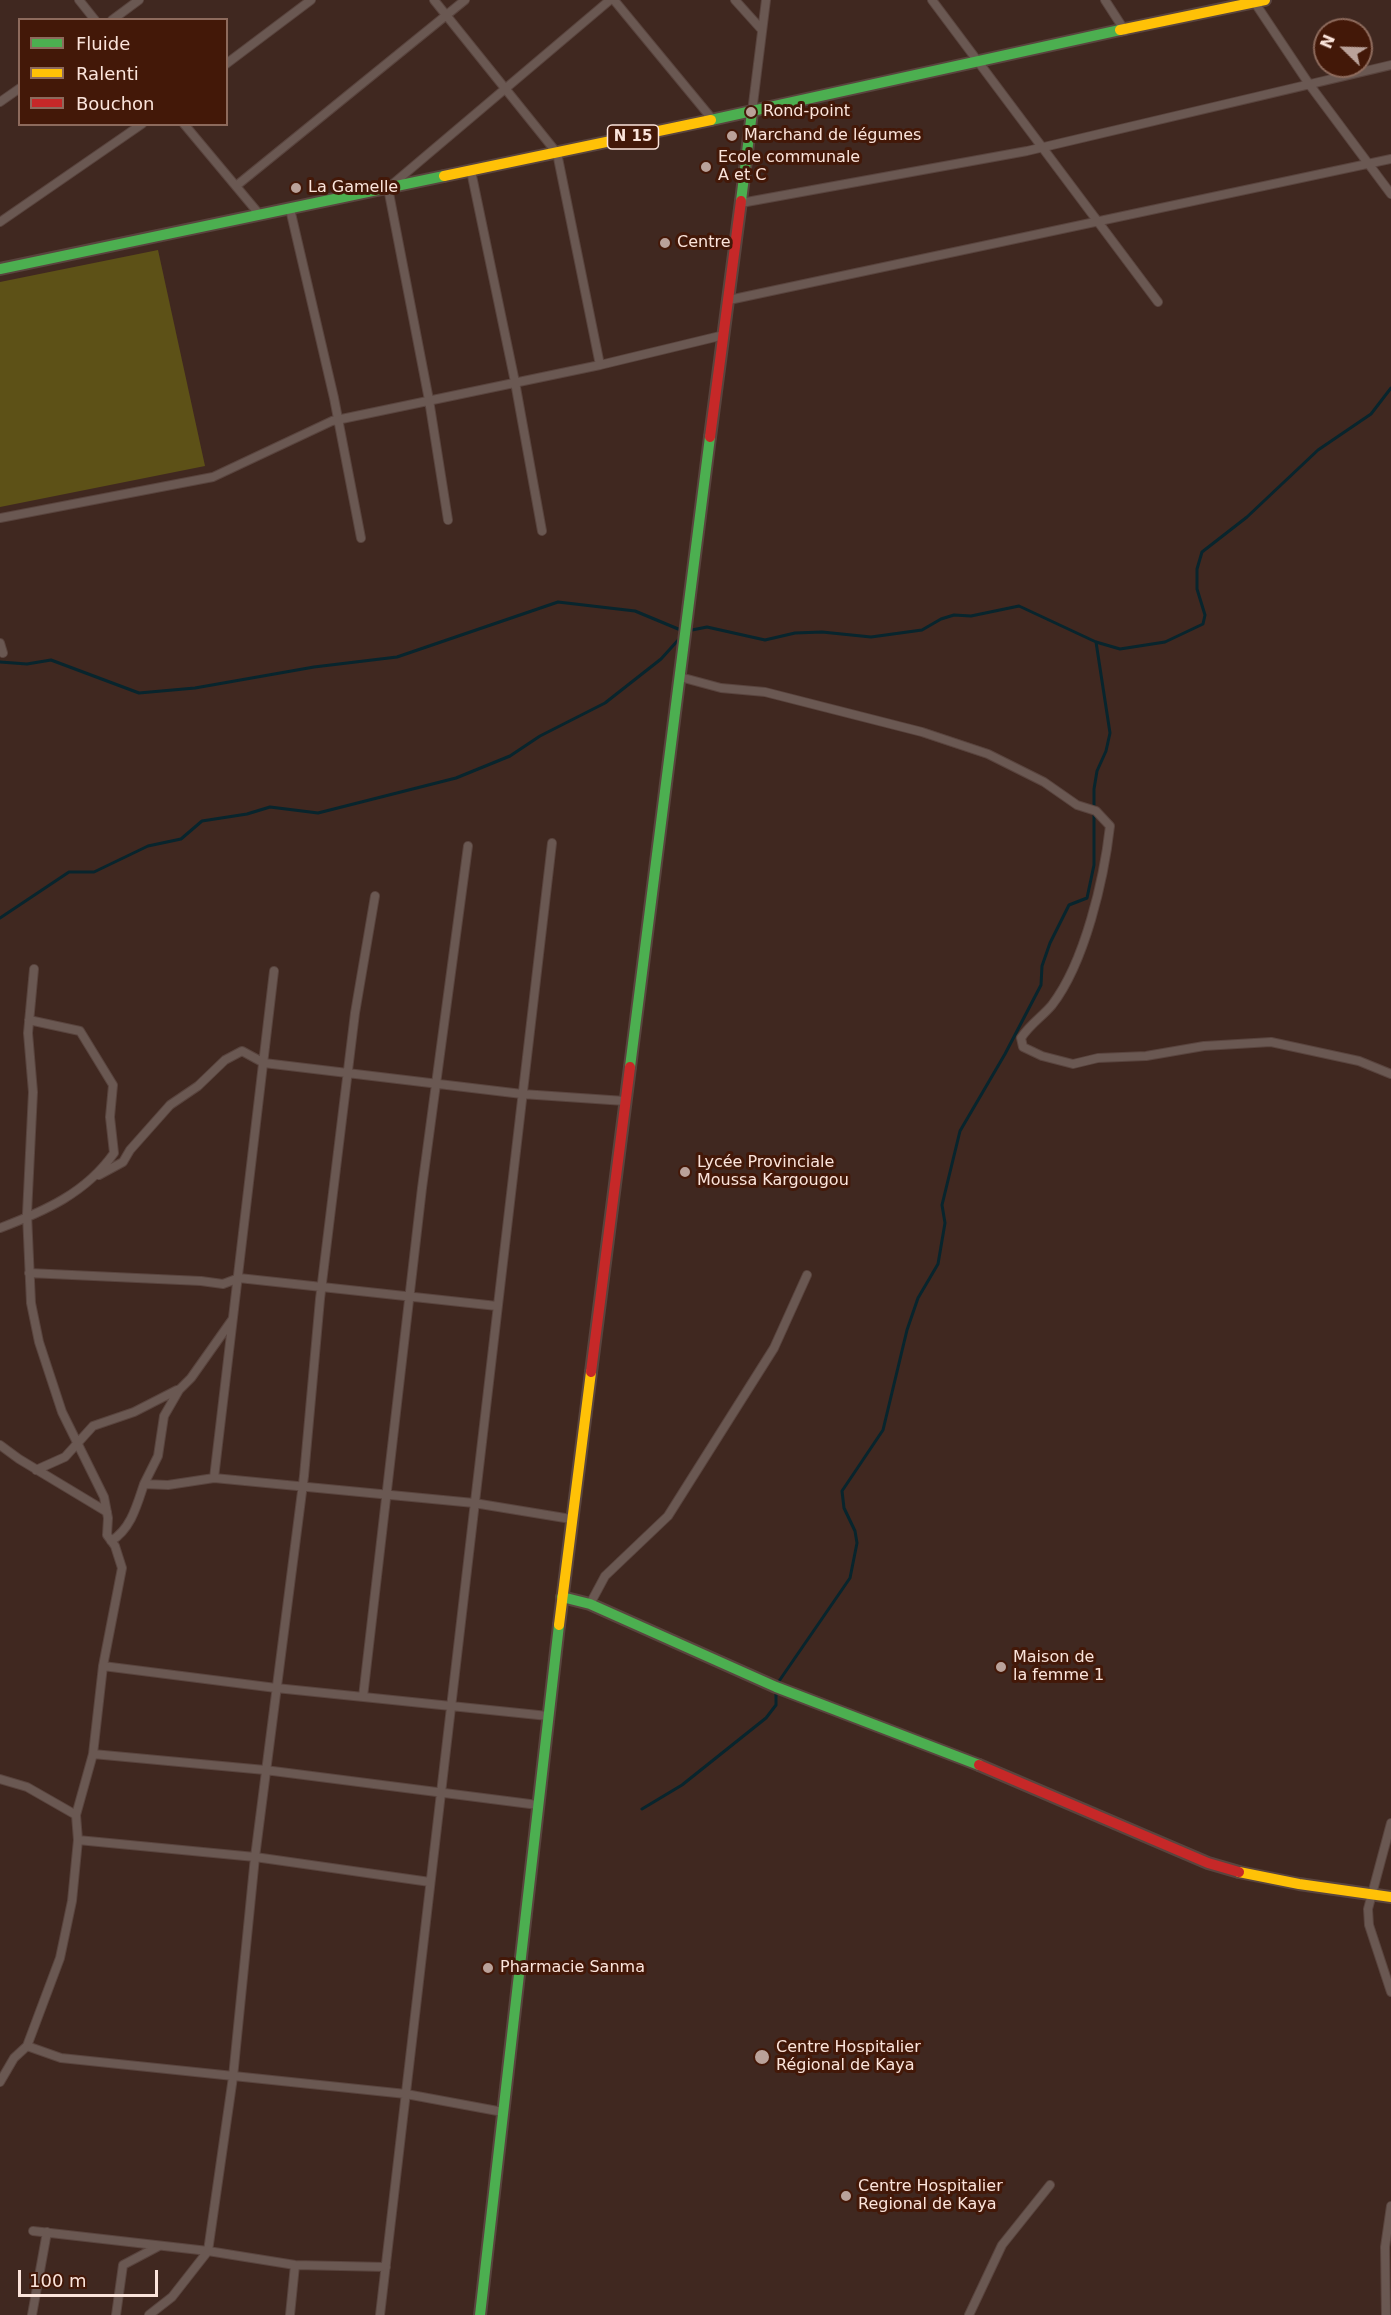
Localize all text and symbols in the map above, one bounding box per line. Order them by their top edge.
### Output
legend [18,18,228,126]
north arrow [1313,18,1373,78]
text: N [1316,32,1339,51]
text: Fluide [76,33,130,54]
text: Ralenti [76,63,139,84]
text: Bouchon [76,93,155,114]
place label: Rond-point [763,102,850,122]
marker: Rond-point [744,105,758,119]
road number: N 15 [608,125,658,149]
place label: Marchand de légumes [744,126,921,146]
marker: Marchand de légumes [725,129,739,143]
place label: Ecole communale A et C [718,148,860,186]
marker: Ecole communale A et C [699,160,713,174]
place label: La Gamelle [308,178,398,198]
marker: La Gamelle [289,181,303,195]
place label: Centre [677,233,730,253]
marker: Centre [658,236,672,250]
place label: Lycée Provinciale Moussa Kargougou [697,1153,849,1191]
marker: Lycée Provinciale Moussa Kargougou [678,1165,692,1179]
place label: Maison de la femme 1 [1013,1648,1104,1686]
marker: Maison de la femme 1 [994,1660,1008,1674]
place label: Pharmacie Sanma [500,1958,645,1978]
marker: Pharmacie Sanma [481,1961,495,1975]
place label: Centre Hospitalier Régional de Kaya [776,2038,921,2076]
marker: Centre Hospitalier Régional de Kaya [753,2048,771,2066]
place label: Centre Hospitalier Regional de Kaya [858,2177,1003,2215]
marker: Centre Hospitalier Regional de Kaya [839,2189,853,2203]
scale bar [21,2258,160,2296]
text: 100 m [29,2270,87,2291]

